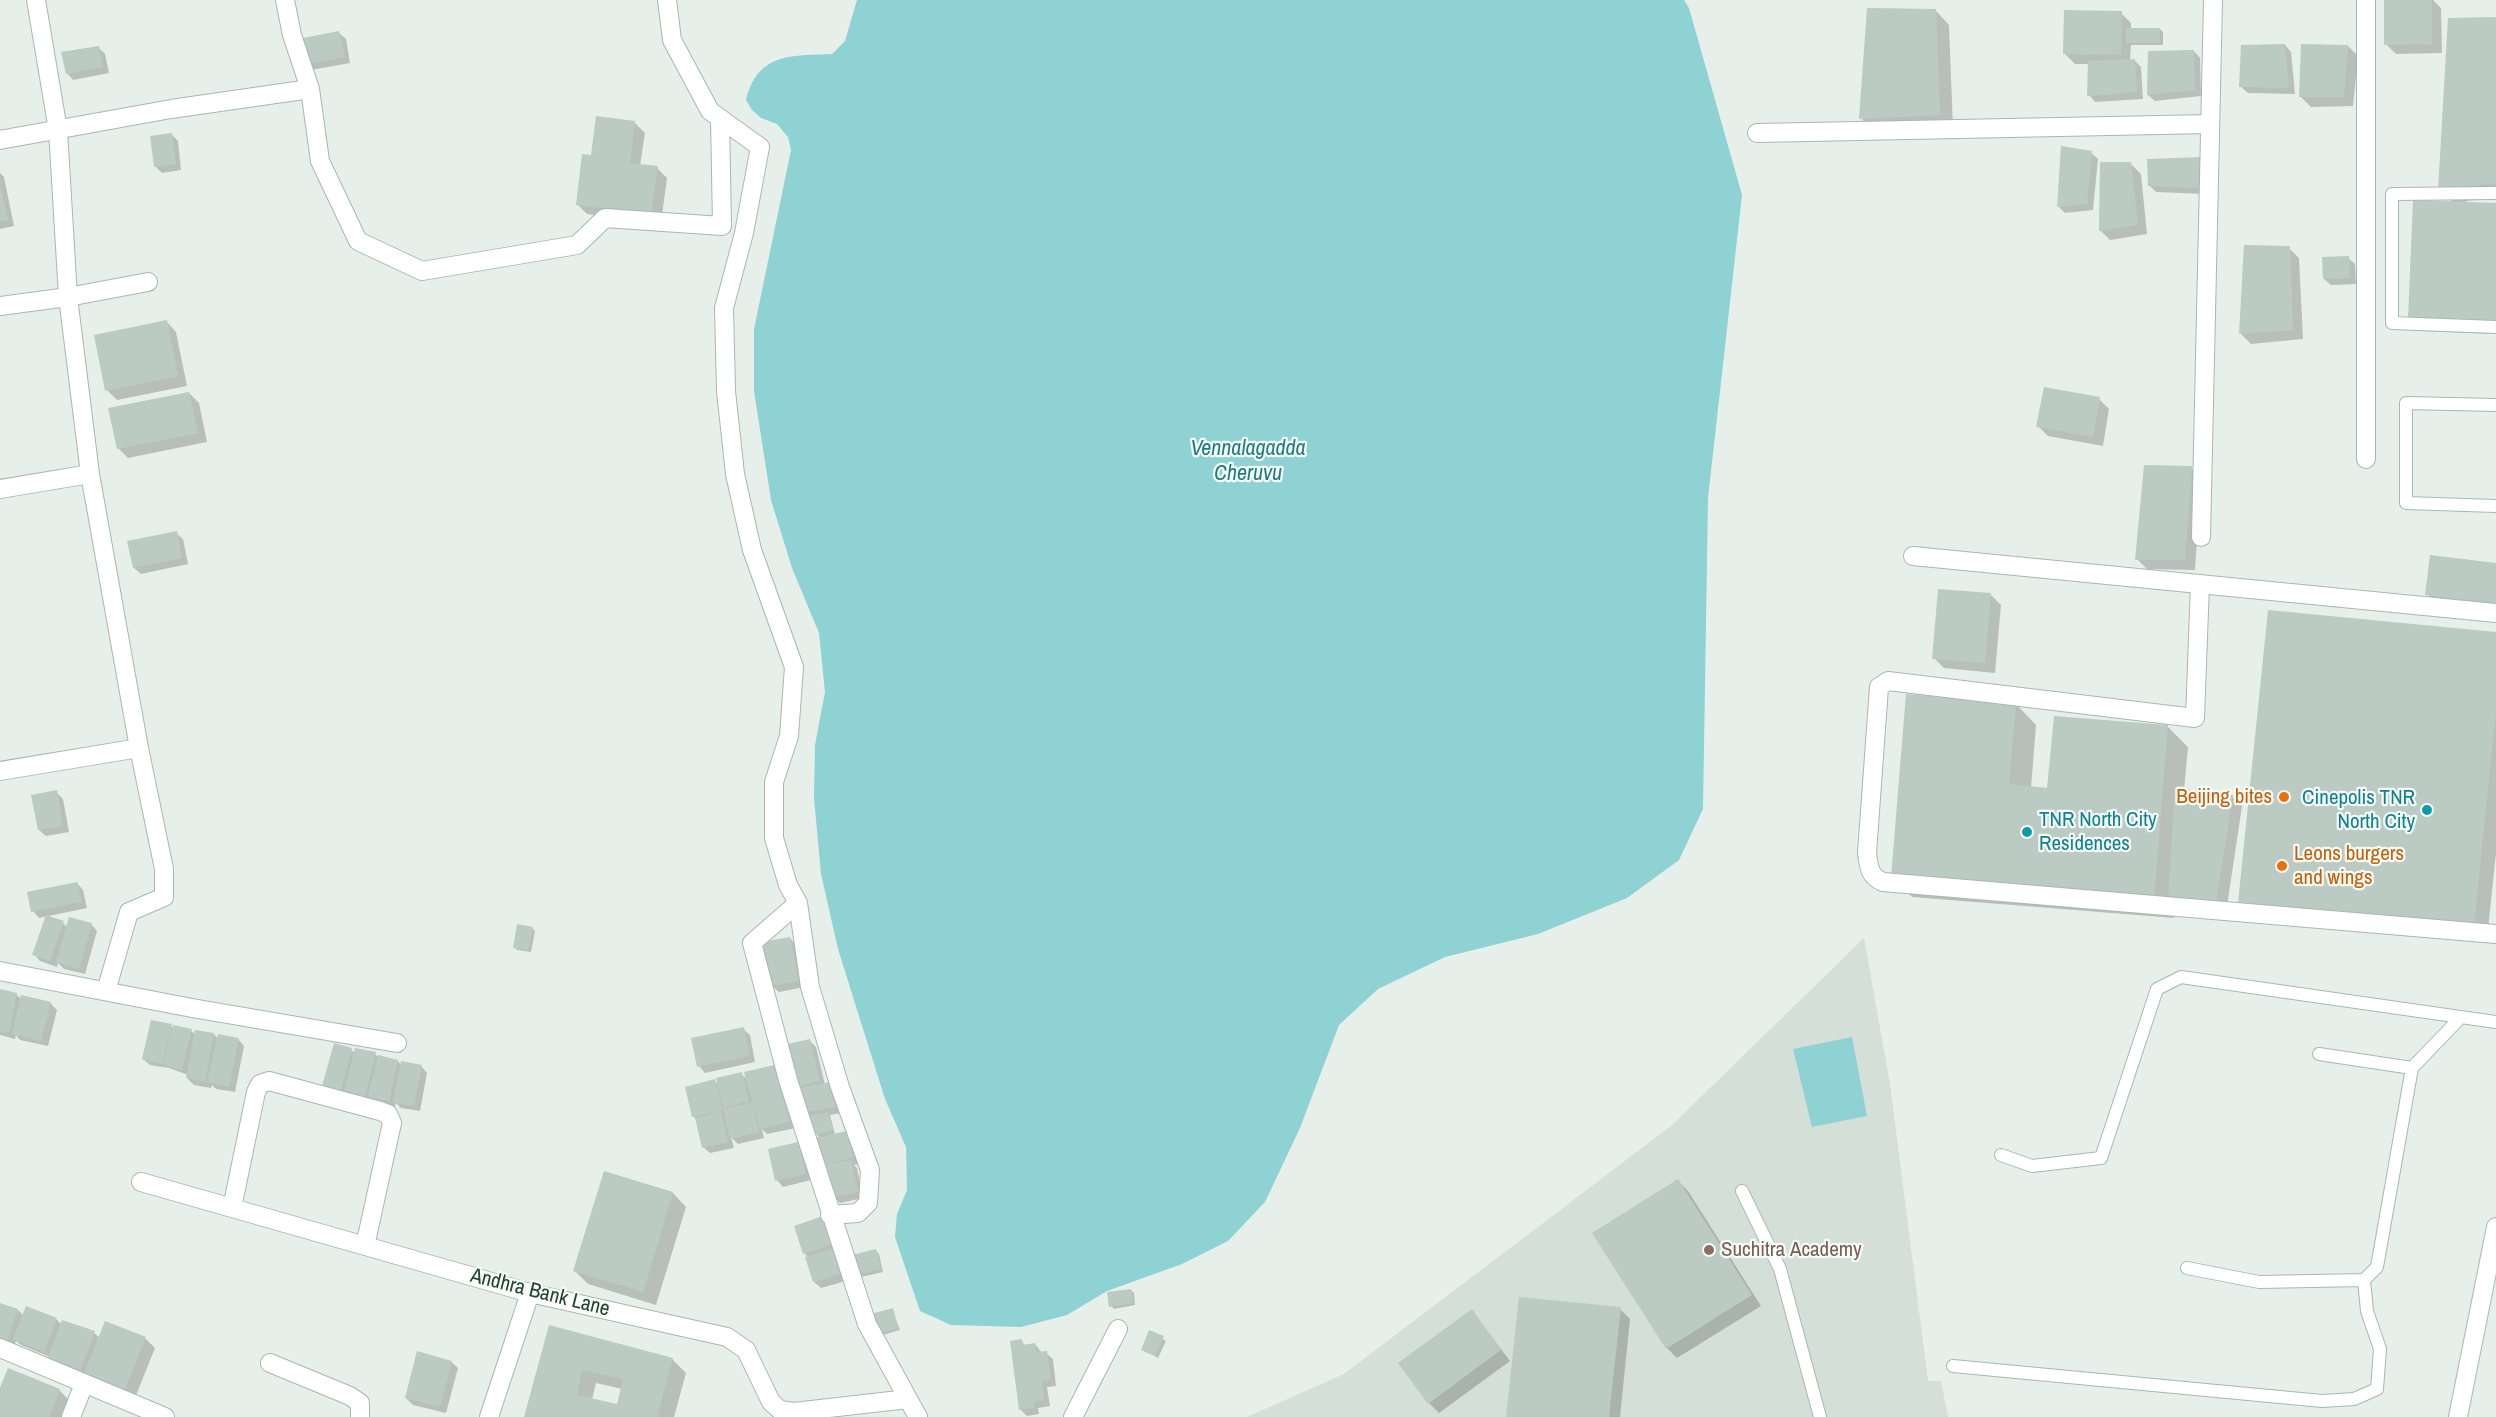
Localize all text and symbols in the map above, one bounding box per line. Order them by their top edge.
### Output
water label: Vennalagadda Cheruvu [1190,436,1306,488]
place label: Beijing bites [2176,784,2272,810]
place label: Cinepolis TNR North City [2302,785,2415,835]
marker: Beijing bites [2277,790,2291,804]
marker: Cinepolis TNR North City [2420,803,2434,817]
place label: TNR North City Residences [2039,807,2157,857]
marker: TNR North City Residences [2020,825,2034,839]
place label: Leons burgers and wings [2294,841,2404,891]
marker: Leons burgers and wings [2275,859,2289,873]
place label: Suchitra Academy [1721,1237,1862,1263]
marker: Suchitra Academy [1702,1243,1716,1257]
street label: Andhra Bank Lane [468,1264,612,1322]

